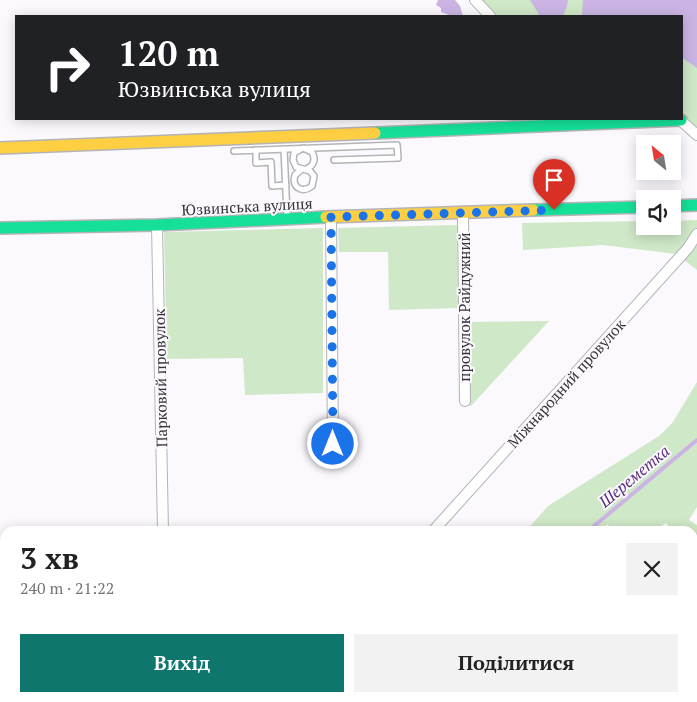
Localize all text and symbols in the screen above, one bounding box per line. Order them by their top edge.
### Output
text: 120 m [118,30,219,76]
icon: right [35,35,100,100]
text: Юзвинська вулиця [118,74,311,103]
north arrow [636,135,681,180]
map controls [636,135,681,235]
pin [533,159,575,210]
icon: arrive [540,166,568,194]
button: sound [636,190,681,235]
street label: Юзвинська вулиця [181,193,313,219]
street label: провулок Райдужний [454,232,474,382]
street label: Парковий провулок [149,308,171,447]
street label: Міжнародний провулок [503,314,630,452]
position arrow [306,417,358,469]
water label: Шереметка [593,440,674,513]
text: 3 хв [20,538,79,578]
button: close [626,543,678,595]
text: 240 m · 21:22 [20,577,114,599]
button: Вихід [20,634,344,692]
button: Поділитися [354,634,678,692]

